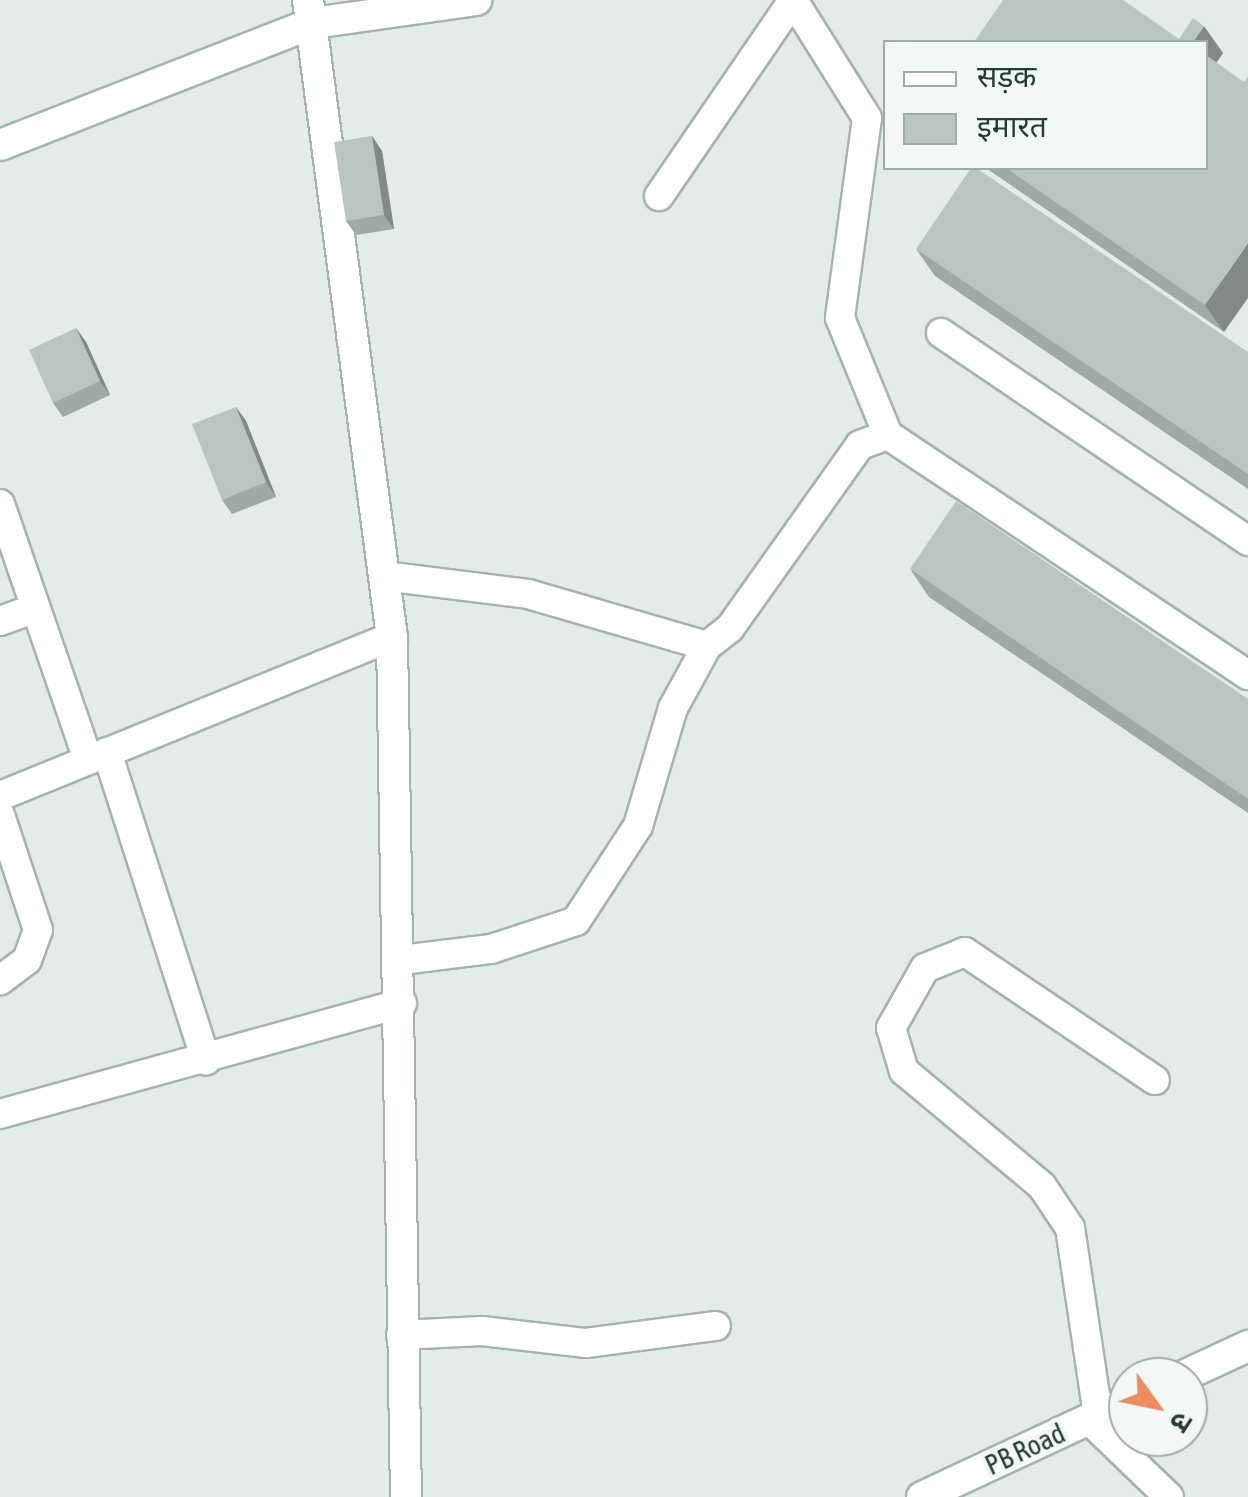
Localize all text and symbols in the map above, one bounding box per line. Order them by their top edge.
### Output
legend [883,40,1208,170]
text: सड़क [977,59,1036,93]
text: इमारत [977,109,1047,143]
north arrow [1108,1357,1208,1457]
text: उ [1164,1407,1199,1438]
street label: PB Road [980,1416,1070,1482]

